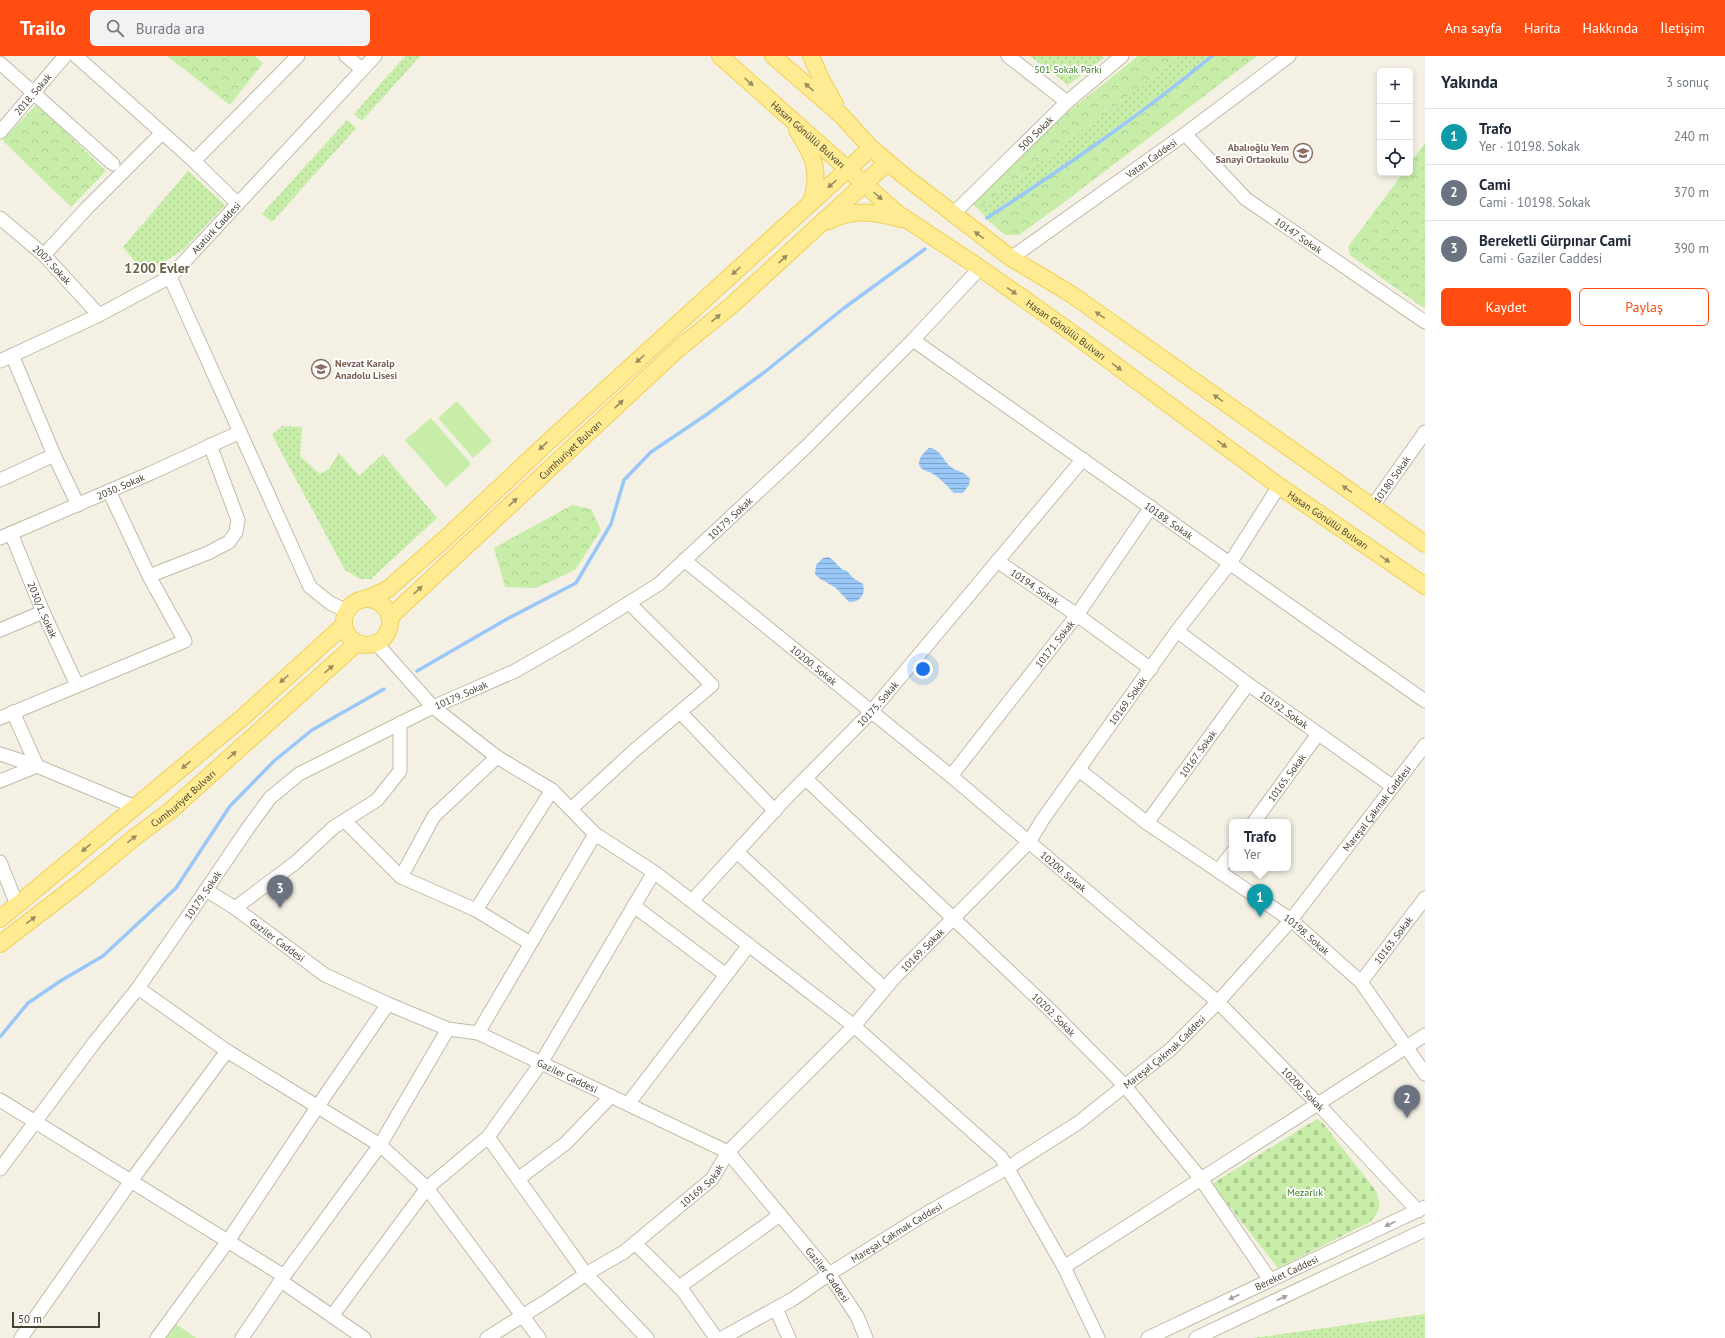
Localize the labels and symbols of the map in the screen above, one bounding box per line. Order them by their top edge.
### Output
park label: 501 Sokak Parkı [1034,63,1102,76]
street label: 2018. Sokak [11,71,55,118]
one-way arrow [745,77,754,86]
one-way arrow [804,83,815,92]
street label: Hasan Gönüllü Bulvarı [768,98,848,171]
street label: 500 Sokak [1015,113,1056,154]
street label: Vatan Caddesi [1122,136,1180,182]
place label: Abalıoğlu Yem Sanayi Ortaokulu [1216,141,1289,166]
school or university icon: Abalıoğlu Yem Sanayi Ortaokulu [1292,142,1314,164]
one-way arrow [827,179,837,189]
one-way arrow [873,192,883,201]
street label: Atatürk Caddesi [189,199,244,257]
street label: 10147 Sokak [1272,215,1325,257]
one-way arrow [974,231,985,239]
street label: 2007. Sokak [30,242,74,288]
one-way arrow [778,255,787,264]
district label: 1200 Evler [124,259,190,277]
one-way arrow [731,267,741,276]
one-way arrow [1006,287,1017,295]
street label: Hasan Gönüllü Bulvarı [1024,297,1108,363]
one-way arrow [1095,311,1106,319]
one-way arrow [711,313,722,322]
one-way arrow [635,354,644,363]
place label: Nevzat Karalp Anadolu Lisesi [335,357,397,382]
school or university icon: Nevzat Karalp Anadolu Lisesi [310,358,332,380]
one-way arrow [1112,362,1122,370]
one-way arrow [1213,394,1223,402]
one-way arrow [614,399,624,409]
street label: Cumhuriyet Bulvarı [536,417,605,482]
one-way arrow [1216,439,1227,448]
one-way arrow [538,442,549,451]
street label: 10180 Sokak [1371,453,1413,506]
street label: 2030. Sokak [94,471,147,503]
one-way arrow [1342,485,1353,493]
street label: Hasan Gönüllü Bulvarı [1285,488,1371,553]
street label: 10179. Sokak [705,494,755,542]
one-way arrow [508,497,518,507]
street label: 10188. Sokak [1142,499,1196,542]
one-way arrow [1380,555,1390,563]
street label: 10194. Sokak [1008,566,1062,608]
street label: 2030/1. Sokak [24,580,60,640]
one-way arrow [413,586,423,595]
street label: 10171. Sokak [1032,618,1078,670]
street label: 10200. Sokak [787,643,840,688]
your location [913,659,933,679]
one-way arrow [323,664,334,673]
street label: 10169. Sokak [1106,674,1150,728]
one-way arrow [279,675,289,684]
street label: 10179. Sokak [433,678,490,713]
street label: 10175. Sokak [854,678,901,729]
street label: 10192. Sokak [1257,688,1311,732]
street label: 10167. Sokak [1176,727,1220,780]
one-way arrow [226,751,237,760]
street label: 10165. Sokak [1265,751,1309,805]
one-way arrow [181,760,191,769]
street label: Mareşal Çakmak Caddesi [1340,763,1414,854]
street label: Cumhuriyet Bulvarı [148,767,219,830]
one-way arrow [127,834,138,843]
one-way arrow [81,844,92,853]
street label: 10200. Sokak [1038,848,1089,895]
street label: 10179. Sokak [182,868,224,922]
pin: 3 [267,875,293,908]
pin: 1 [1247,884,1273,917]
street label: 10198. Sokak [1281,911,1332,958]
street label: 10163. Sokak [1371,914,1416,967]
street label: Gaziler Caddesi [247,915,307,965]
one-way arrow [26,916,37,925]
street label: 10169. Sokak [898,925,947,975]
street label: 10202. Sokak [1029,990,1078,1039]
street label: Mareşal Çakmak Caddesi [1121,1013,1208,1092]
street label: Gaziler Caddesi [535,1056,600,1096]
street label: 10200. Sokak [1278,1065,1327,1114]
pin: 2 [1394,1085,1420,1118]
street label: 10169. Sokak [677,1162,726,1210]
park label: Mezarlık [1287,1186,1323,1199]
street label: Mareşal Çakmak Caddesi [848,1200,945,1266]
one-way arrow [1384,1221,1395,1227]
street label: Gaziler Caddesi [803,1245,852,1305]
street label: Bereket Caddesi [1253,1253,1320,1294]
one-way arrow [1229,1294,1240,1300]
one-way arrow [1276,1295,1288,1301]
scale bar [12,1310,100,1329]

